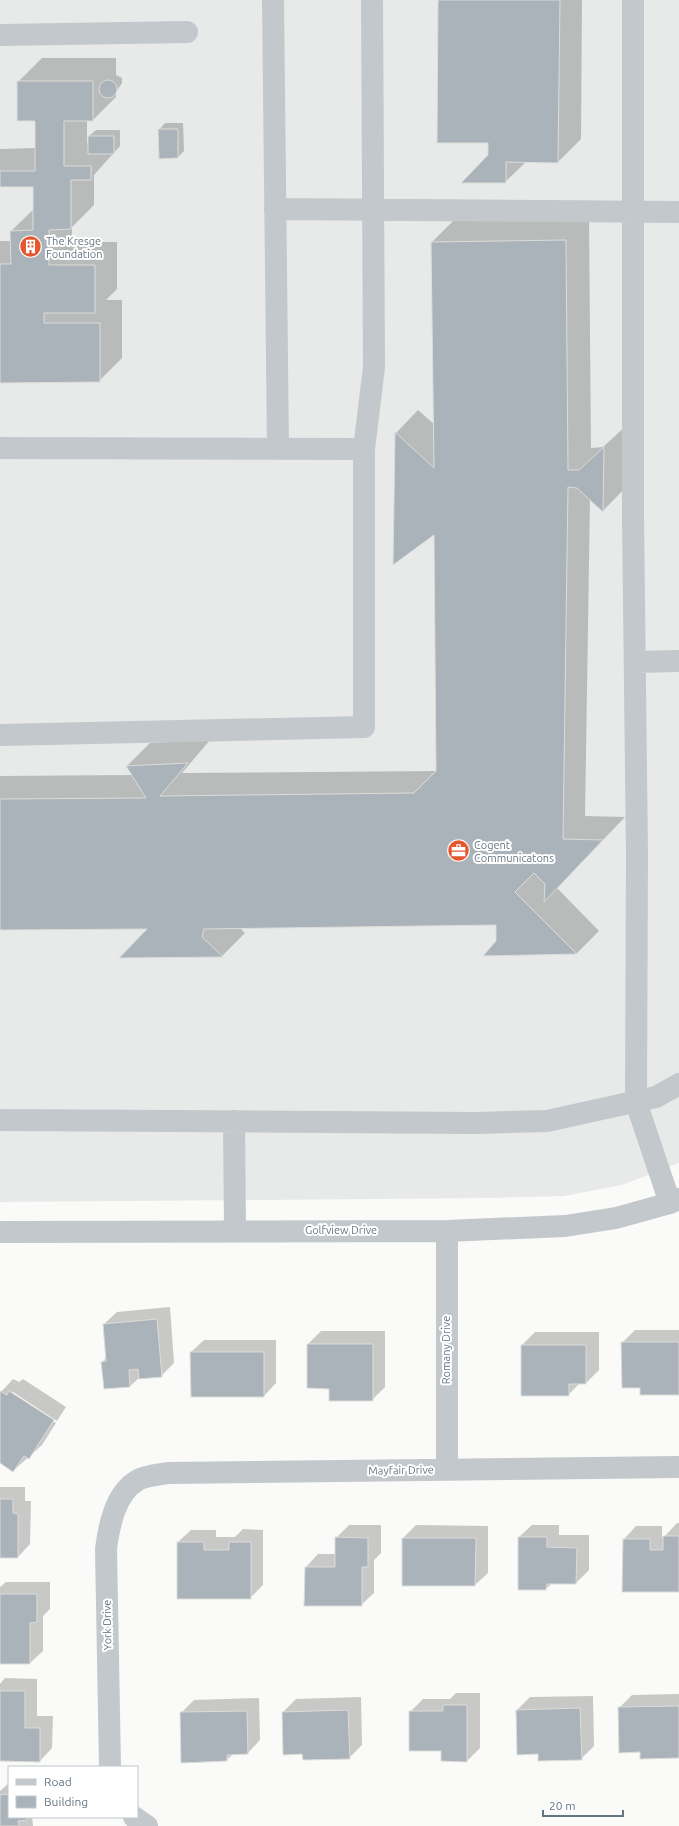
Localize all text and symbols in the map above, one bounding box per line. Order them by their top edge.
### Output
building icon: The Kresge Foundation [17,234,43,260]
place label: The Kresge Foundation [46,235,103,260]
office icon: Cogent Communicatons [445,838,471,864]
place label: Cogent Communicatons [474,839,554,864]
street label: Golfview Drive [305,1224,377,1236]
street label: Romany Drive [440,1316,452,1384]
street label: Mayfair Drive [368,1463,434,1477]
street label: York Drive [101,1600,113,1650]
legend [8,1766,138,1818]
text: Road [44,1775,72,1788]
scale bar [543,1792,623,1818]
text: Building [44,1795,88,1808]
text: 20 m [549,1799,576,1812]

